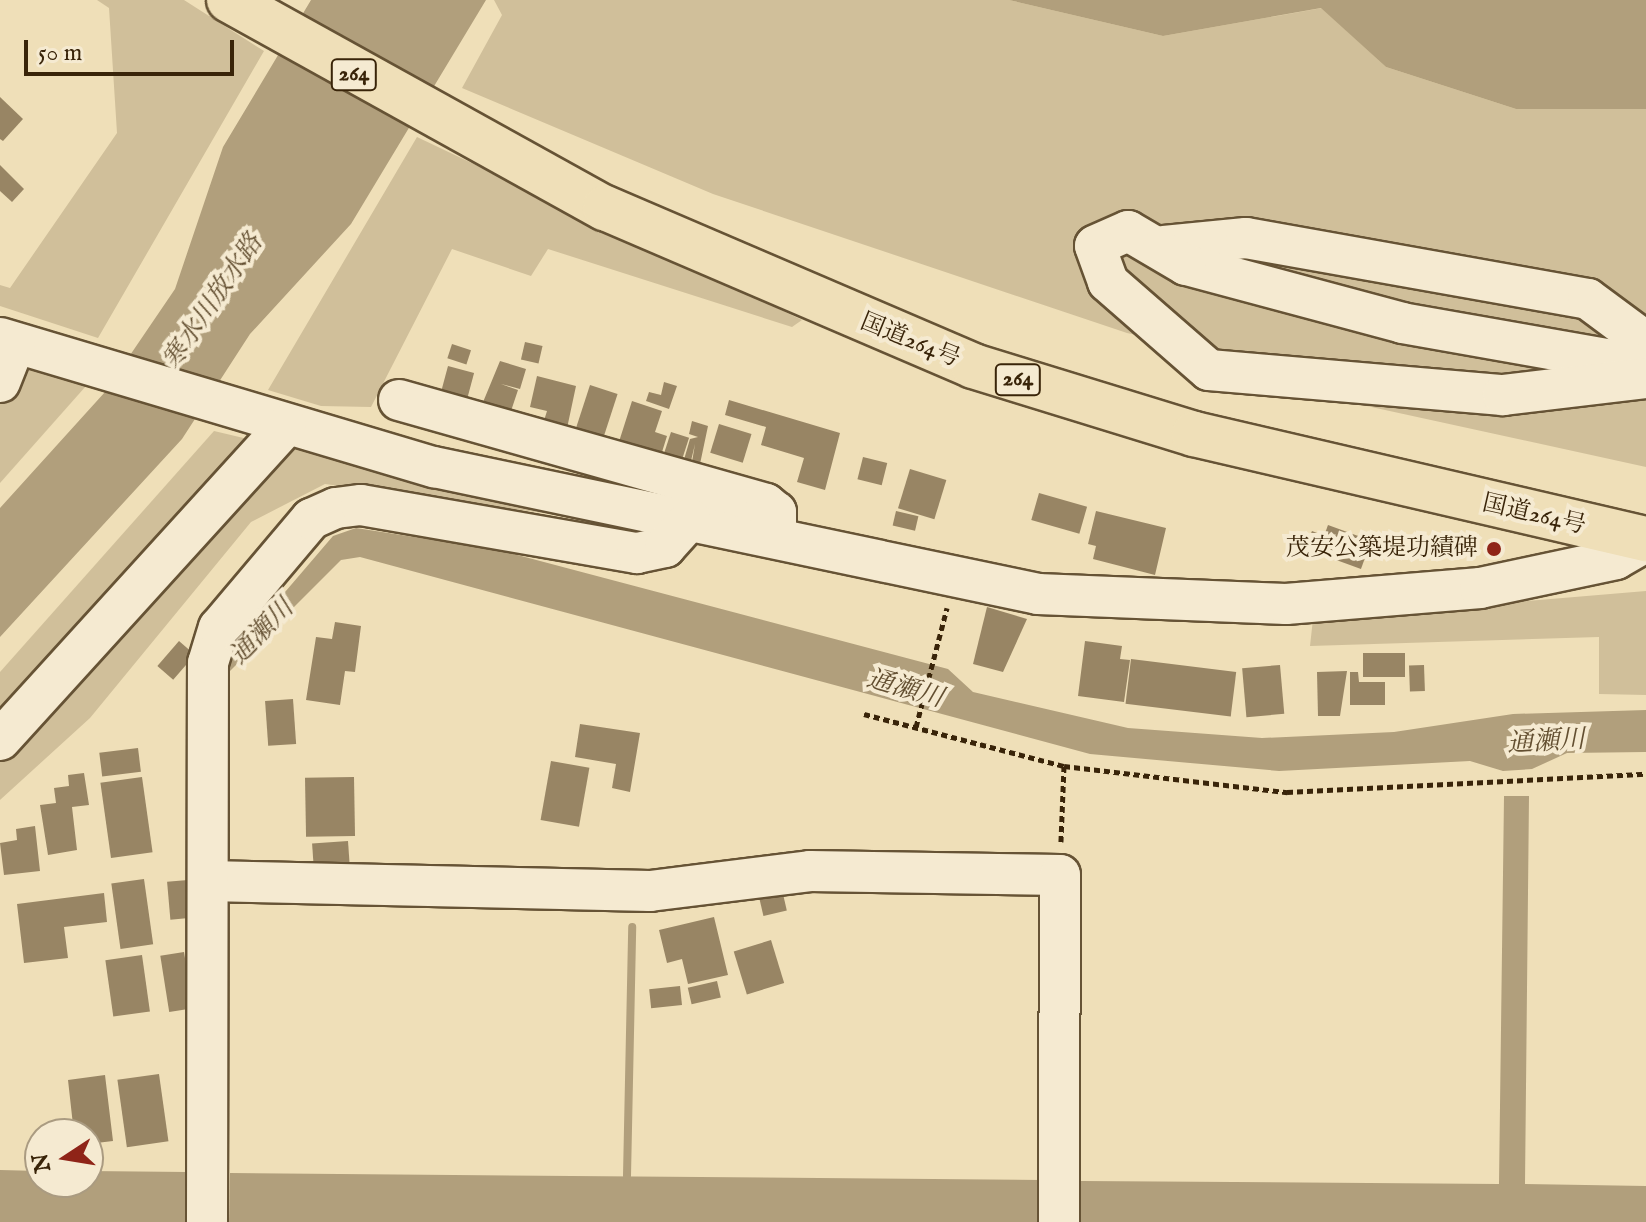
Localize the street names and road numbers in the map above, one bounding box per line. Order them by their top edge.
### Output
road number: 264 [330,57,378,93]
street label: 国道264号 [856,308,964,374]
road number: 264 [994,362,1042,398]
street label: 国道264号 [1480,489,1588,541]

